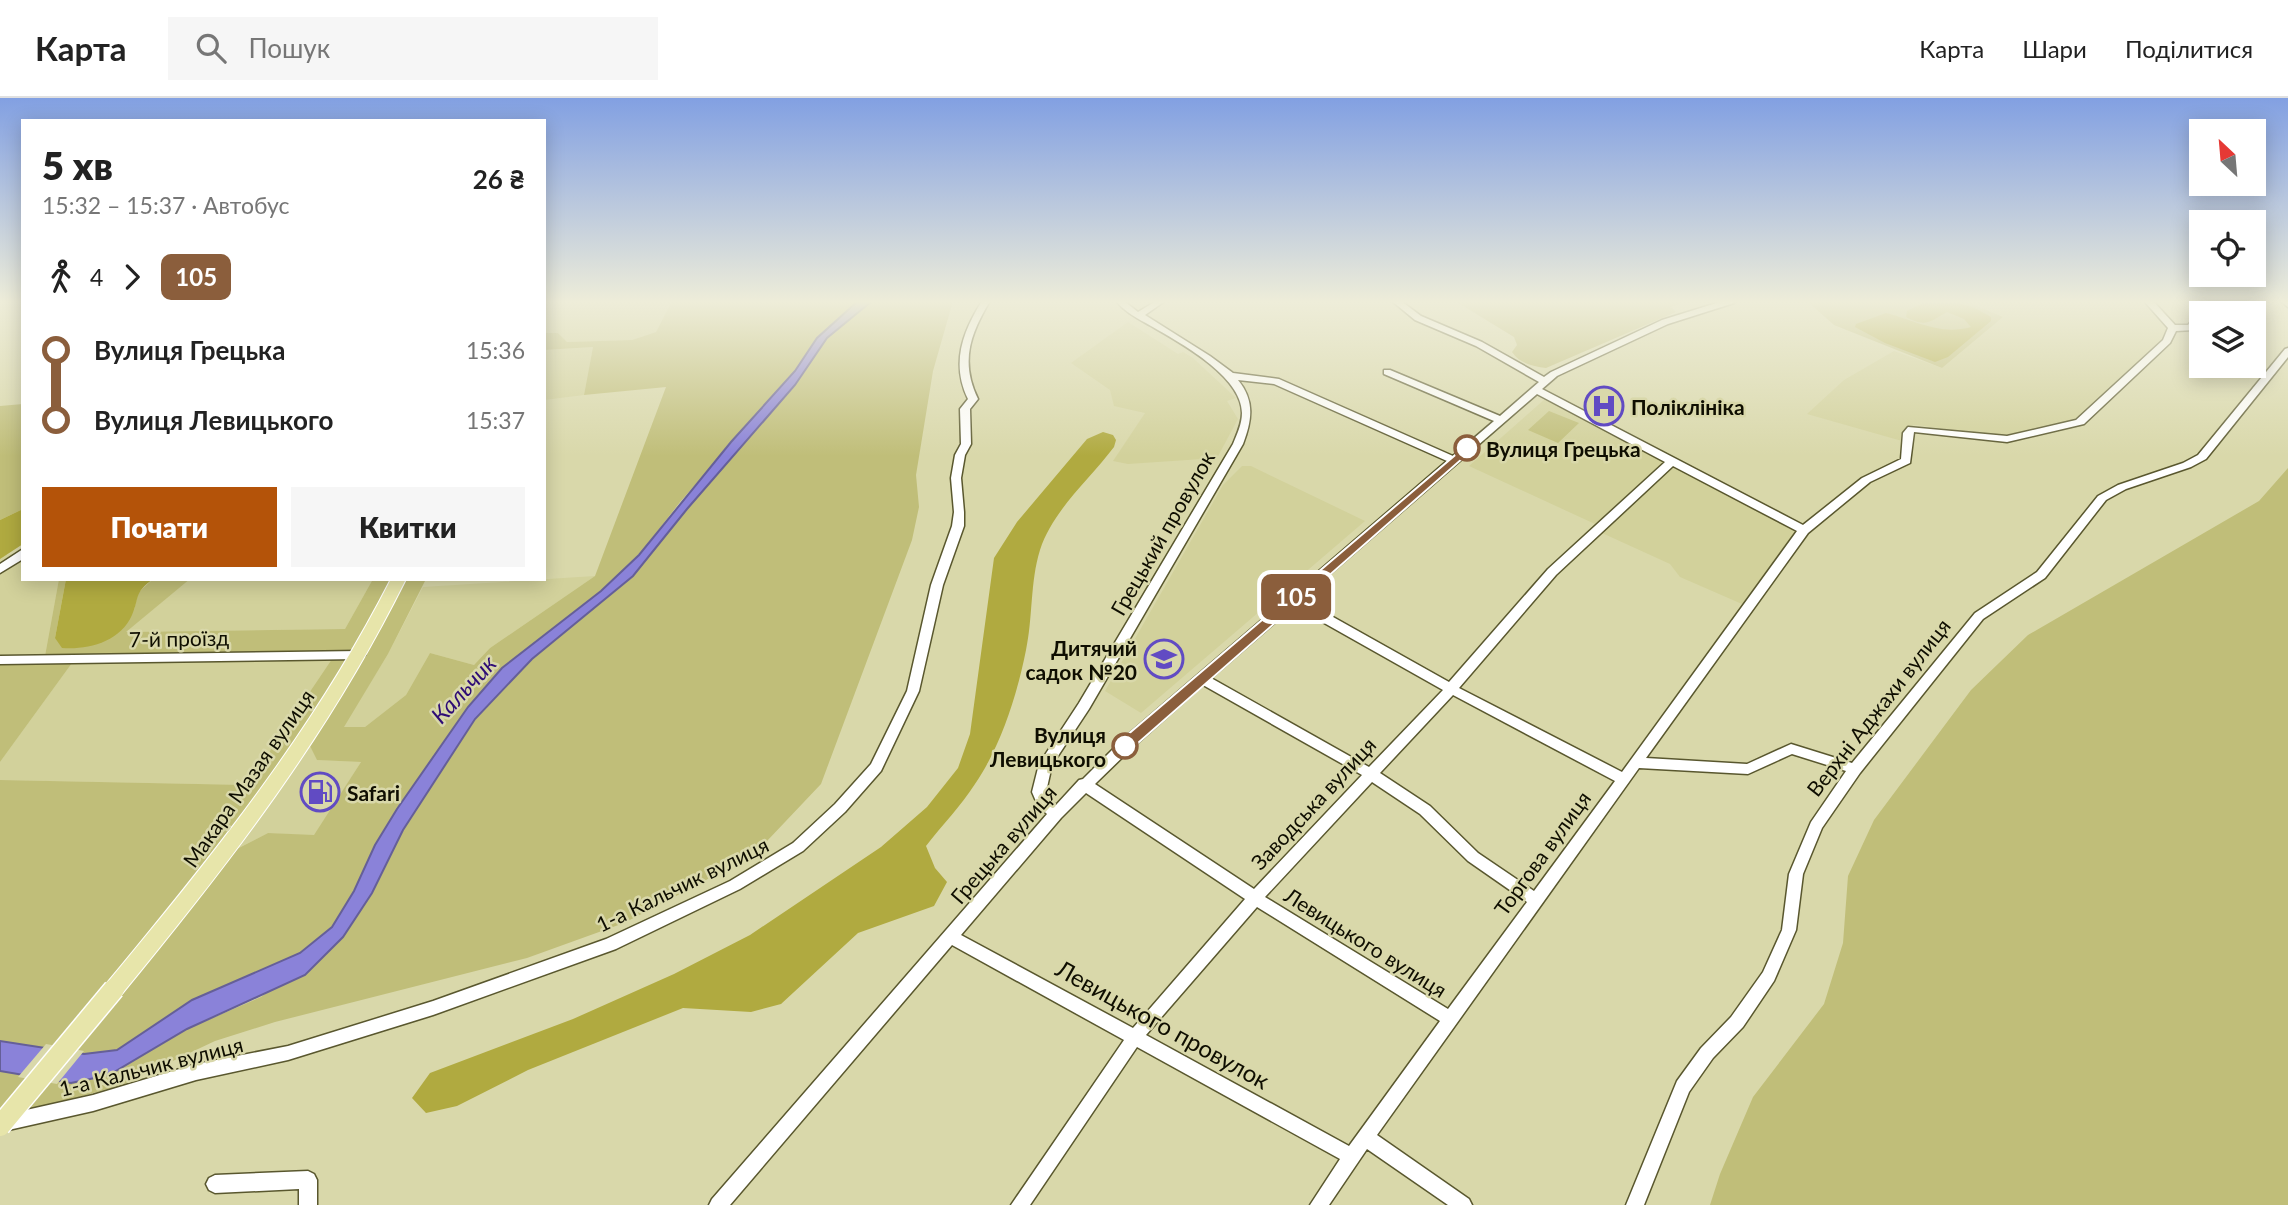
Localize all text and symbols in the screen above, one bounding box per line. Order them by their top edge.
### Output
search box [168,17,658,80]
text: Карта [35,28,126,68]
icon: search [192,29,230,67]
text: Пошук [248,32,330,64]
text: Карта [1919,34,1984,63]
text: Шари [2022,34,2087,63]
text: Поділитися [2125,34,2253,63]
north arrow [2189,119,2266,196]
map controls [2189,119,2266,378]
text: 5 хв [42,142,113,188]
text: 26 ₴ [473,163,525,195]
text: 15:32 – 15:37 · Автобус [42,191,290,219]
button: locate [2189,210,2266,287]
icon: walk [42,258,80,296]
icon: forward [113,258,151,296]
text: 105 [175,262,217,291]
text: 4 [90,263,103,291]
button: layers [2189,301,2266,378]
text: Вулиця Грецька [94,334,285,366]
text: 15:36 [466,336,525,364]
hospital icon: Поліклініка [1583,385,1625,427]
place label: Поліклініка [1631,394,1745,419]
text: Вулиця Левицького [94,404,333,436]
text: 15:37 [466,406,525,434]
marker: Вулиця Грецька [1454,435,1480,461]
place label: Вулиця Грецька [1486,436,1641,461]
street label: Грецький провулок [1105,446,1219,620]
button: Почати [42,487,277,567]
button: Квитки [291,487,525,567]
line badge: 105 [1256,574,1336,620]
text: 105 [1275,582,1317,611]
street label: Верхні Аджахи вулиця [1801,613,1955,801]
street label: 7-й проїзд [129,625,229,651]
place label: Дитячий садок №20 [1025,635,1137,684]
school or university icon: Дитячий садок №20 [1143,638,1185,680]
water label: Кальчик [425,649,501,729]
street label: Макара Мазая вулиця [177,684,319,872]
place label: Вулиця Левицького [989,722,1106,771]
street label: Заводська вулиця [1245,732,1381,874]
marker: Вулиця Левицького [1112,733,1138,759]
fuel station icon: Safari [299,771,341,813]
place label: Safari [347,780,400,805]
street label: Грецька вулиця [945,780,1061,908]
street label: Торгова вулиця [1489,786,1595,920]
street label: 1-а Кальчик вулиця [592,831,772,937]
street label: Левицького вулиця [1279,881,1452,1002]
street label: Левицького провулок [1050,953,1275,1095]
street label: 1-а Кальчик вулиця [56,1031,246,1101]

